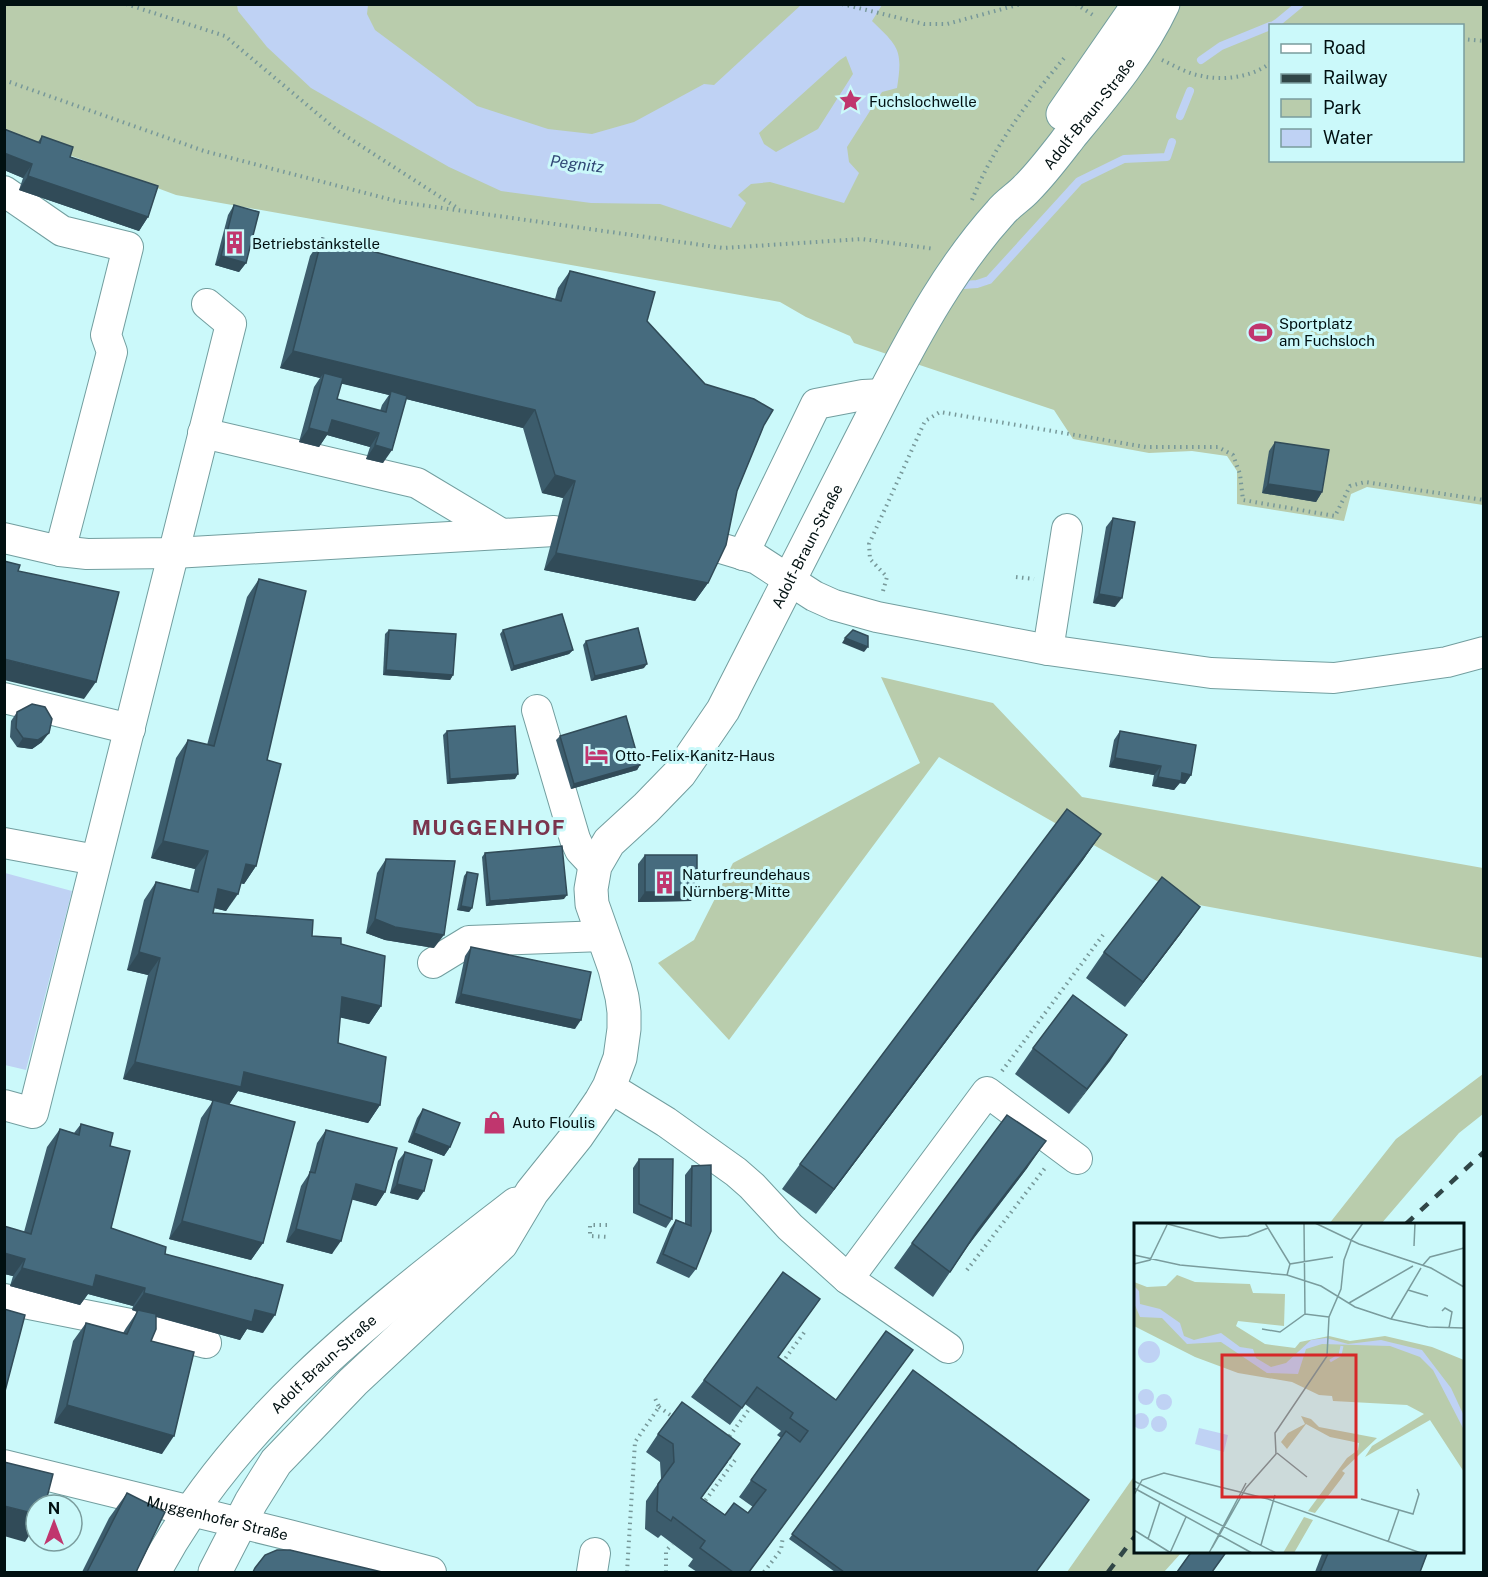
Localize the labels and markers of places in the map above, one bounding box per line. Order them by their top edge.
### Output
place icon: Fuchslochwelle [838,88,864,114]
place label: Fuchslochwelle [869,93,977,110]
building icon: Betriebstankstelle [221,230,247,256]
place label: Betriebstankstelle [252,235,380,252]
place label: Sportplatz am Fuchsloch [1279,315,1375,349]
sports icon: Sportplatz am Fuchsloch [1248,319,1274,345]
hotel icon: Otto-Felix-Kanitz-Haus [584,742,610,768]
place label: Otto-Felix-Kanitz-Haus [615,747,775,764]
place label: Naturfreundehaus Nürnberg-Mitte [682,866,810,900]
building icon: Naturfreundehaus Nürnberg-Mitte [651,870,677,896]
shop icon: Auto Floulis [481,1109,507,1135]
place label: Auto Floulis [512,1114,595,1131]

